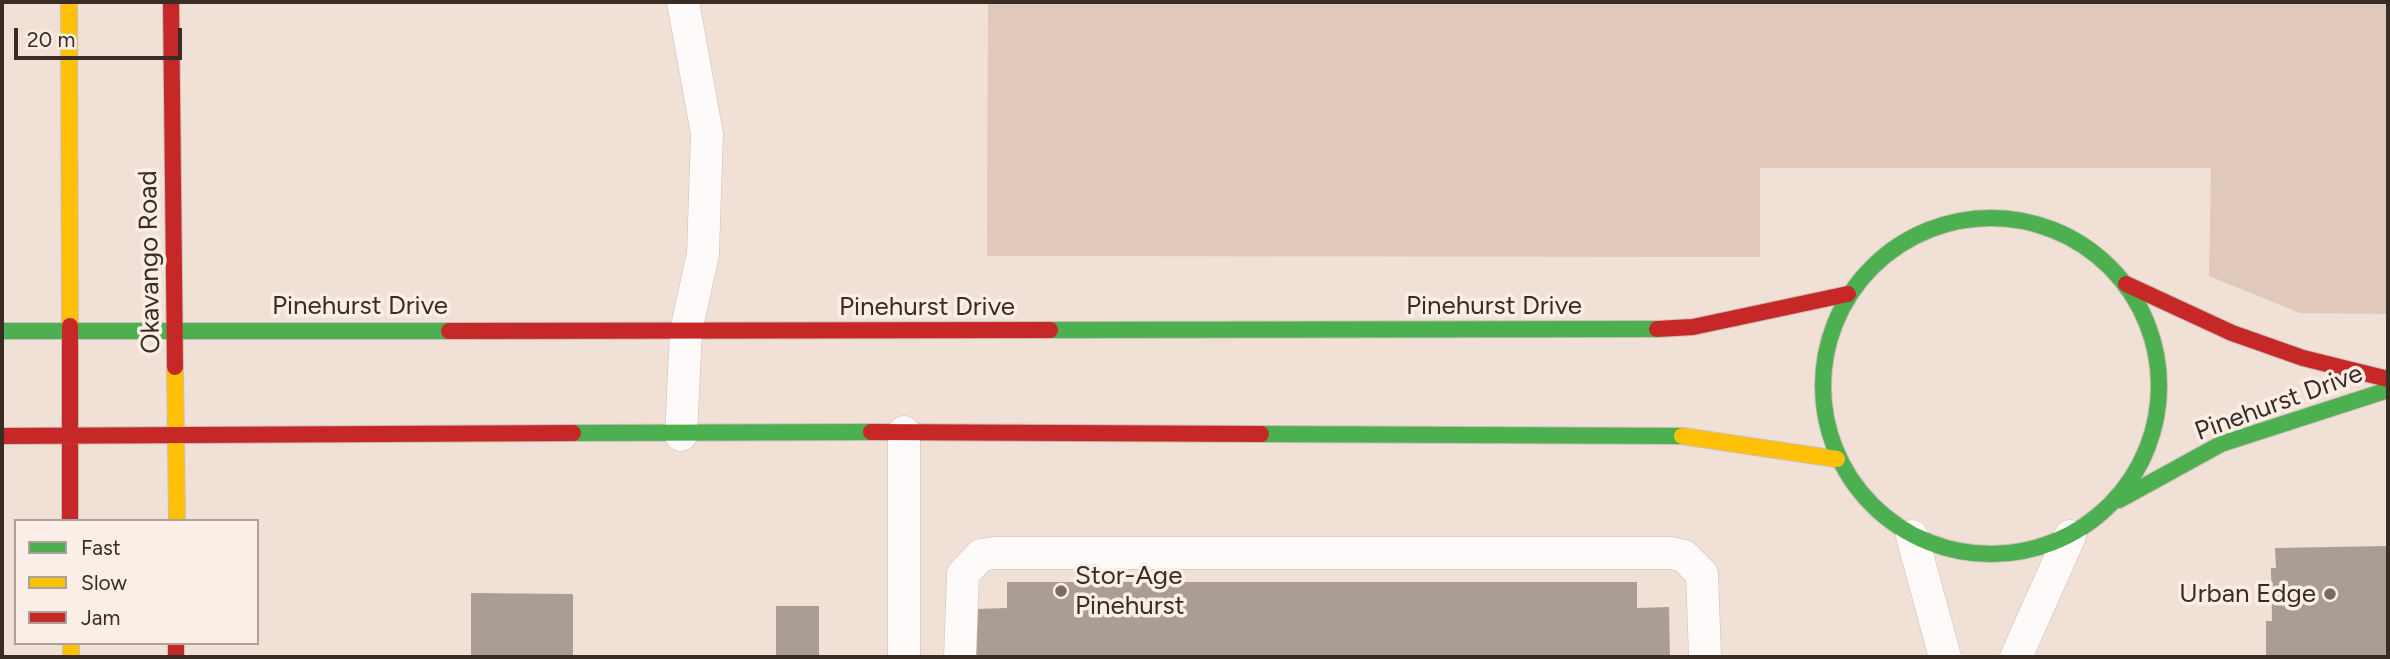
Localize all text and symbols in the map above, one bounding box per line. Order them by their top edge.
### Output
scale bar [18,14,186,58]
text: 20 m [27,27,75,52]
street label: Okavango Road [133,170,167,354]
street label: Pinehurst Drive [272,290,448,322]
street label: Pinehurst Drive [1406,290,1582,322]
street label: Pinehurst Drive [839,291,1015,323]
street label: Pinehurst Drive [2191,358,2367,448]
legend [14,519,259,645]
text: Fast [81,535,121,560]
place label: Stor-Age Pinehurst [1075,560,1185,622]
text: Slow [81,570,127,595]
place label: Urban Edge [2179,578,2316,610]
marker: Stor-Age Pinehurst [1053,583,1069,599]
marker: Urban Edge [2322,586,2338,602]
text: Jam [81,605,120,630]

